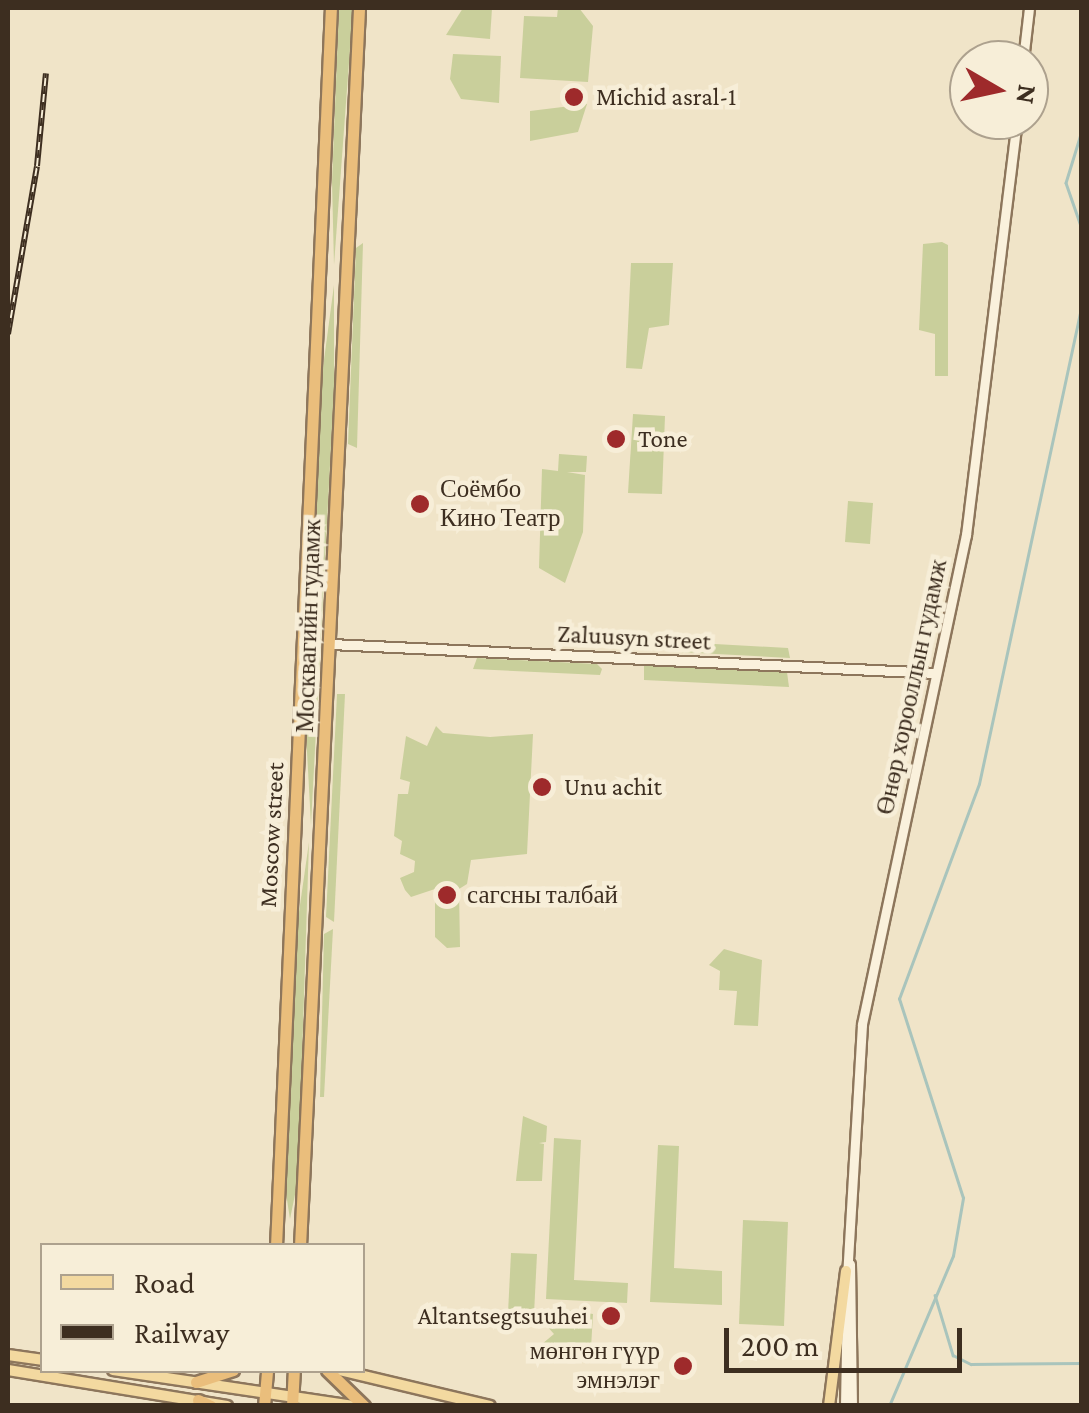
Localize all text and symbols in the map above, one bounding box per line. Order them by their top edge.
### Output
north arrow [949,40,1049,140]
place label: Michid asral-1 [596,82,736,112]
text: N [1010,83,1044,106]
marker: Michid asral-1 [561,84,587,110]
place label: Tone [638,424,687,454]
marker: Tone [603,426,629,452]
place label: Соёмбо Кино Театр [440,475,561,534]
marker: Соёмбо Кино Театр [409,493,431,515]
street label: Москвагийн гудамж [290,519,328,733]
street label: Өнөр хорооллын гудамж [870,557,954,817]
street label: Zaluusyn street [556,619,712,657]
street label: Moscow street [253,762,291,908]
place label: Unu achit [564,772,662,802]
marker: Unu achit [529,774,555,800]
place label: сагсны талбай [467,880,618,910]
marker: сагсны талбай [436,884,458,906]
legend [40,1243,365,1373]
text: Road [134,1266,195,1299]
place label: Altantsegtsuuhei [418,1301,588,1331]
marker: Altantsegtsuuhei [598,1303,624,1329]
scale bar [729,1308,966,1370]
text: Railway [134,1316,229,1349]
text: 200 m [741,1329,819,1362]
place label: мөнгөн гүүр эмнэлэг [530,1337,660,1396]
marker: мөнгөн гүүр эмнэлэг [670,1353,696,1379]

